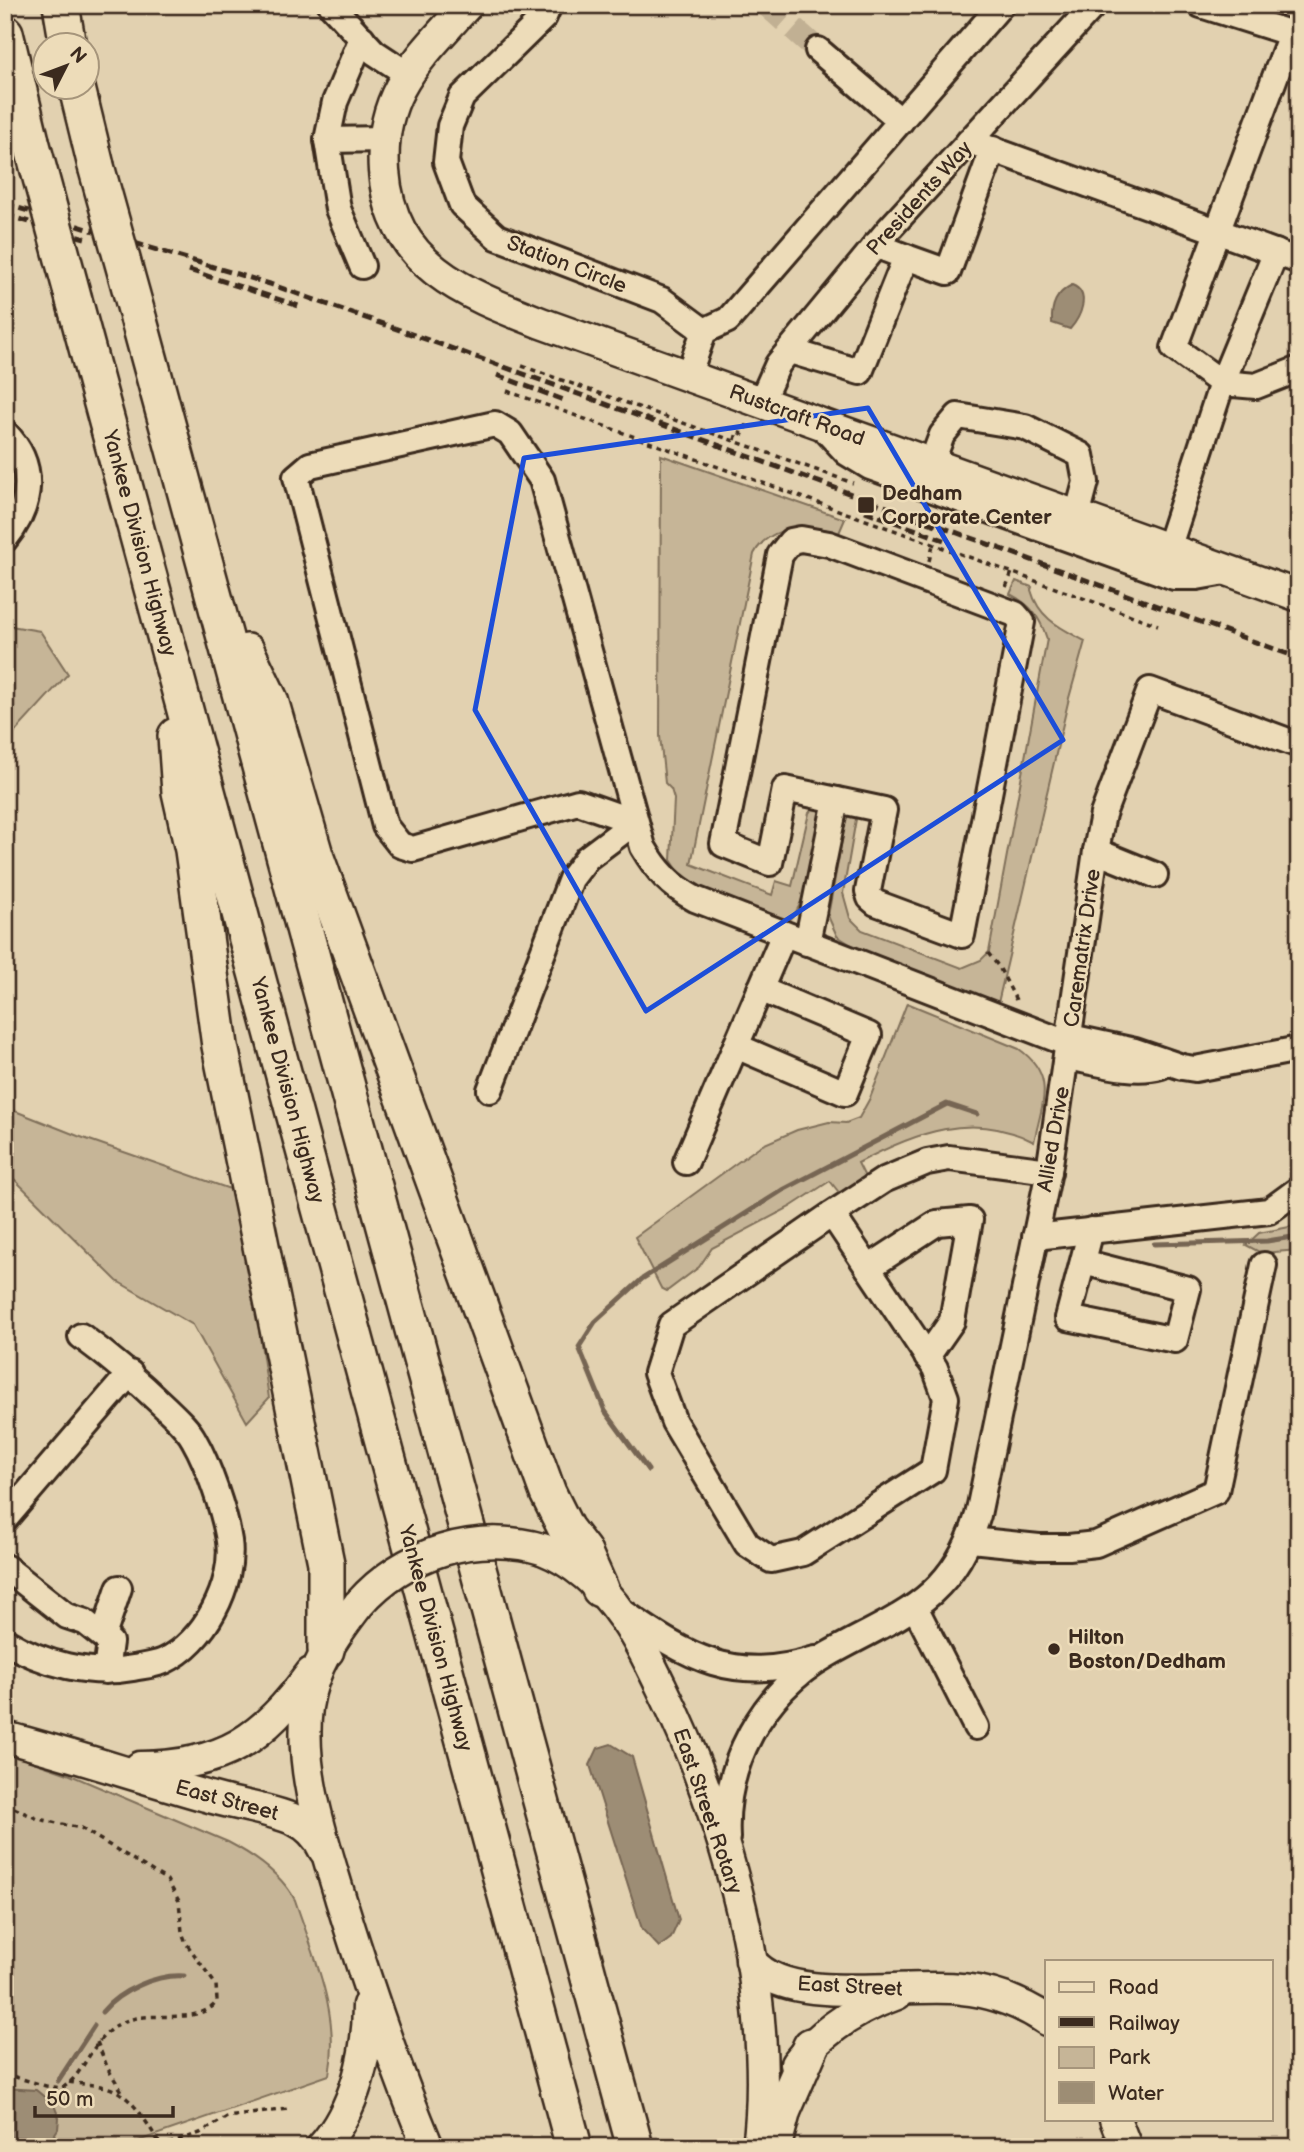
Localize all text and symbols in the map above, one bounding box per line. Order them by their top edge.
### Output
north arrow [32,32,102,102]
text: N [64,43,91,69]
street label: Presidents Way [861,136,978,261]
street label: Station Circle [503,230,630,299]
street label: Rustcraft Road [726,379,868,452]
street label: Yankee Division Highway [97,426,182,659]
place label: Dedham Corporate Center [882,481,1052,530]
marker: Dedham Corporate Center [856,495,876,515]
street label: Carematrix Drive [1059,867,1106,1029]
street label: Yankee Division Highway [245,973,330,1206]
street label: Allied Drive [1032,1084,1075,1194]
street label: Yankee Division Highway [393,1521,478,1754]
place label: Hilton Boston/Dedham [1068,1625,1226,1674]
marker: Hilton Boston/Dedham [1046,1641,1062,1657]
street label: East Street Rotary [667,1725,748,1898]
street label: East Street [173,1775,282,1826]
legend [1045,1960,1272,2120]
street label: East Street [797,1971,904,2002]
text: Road [1108,1975,1159,2000]
text: Railway [1108,2011,1180,2036]
text: Park [1108,2045,1151,2070]
scale bar [35,2075,173,2119]
text: Water [1108,2081,1164,2106]
text: 50 m [46,2087,93,2112]

